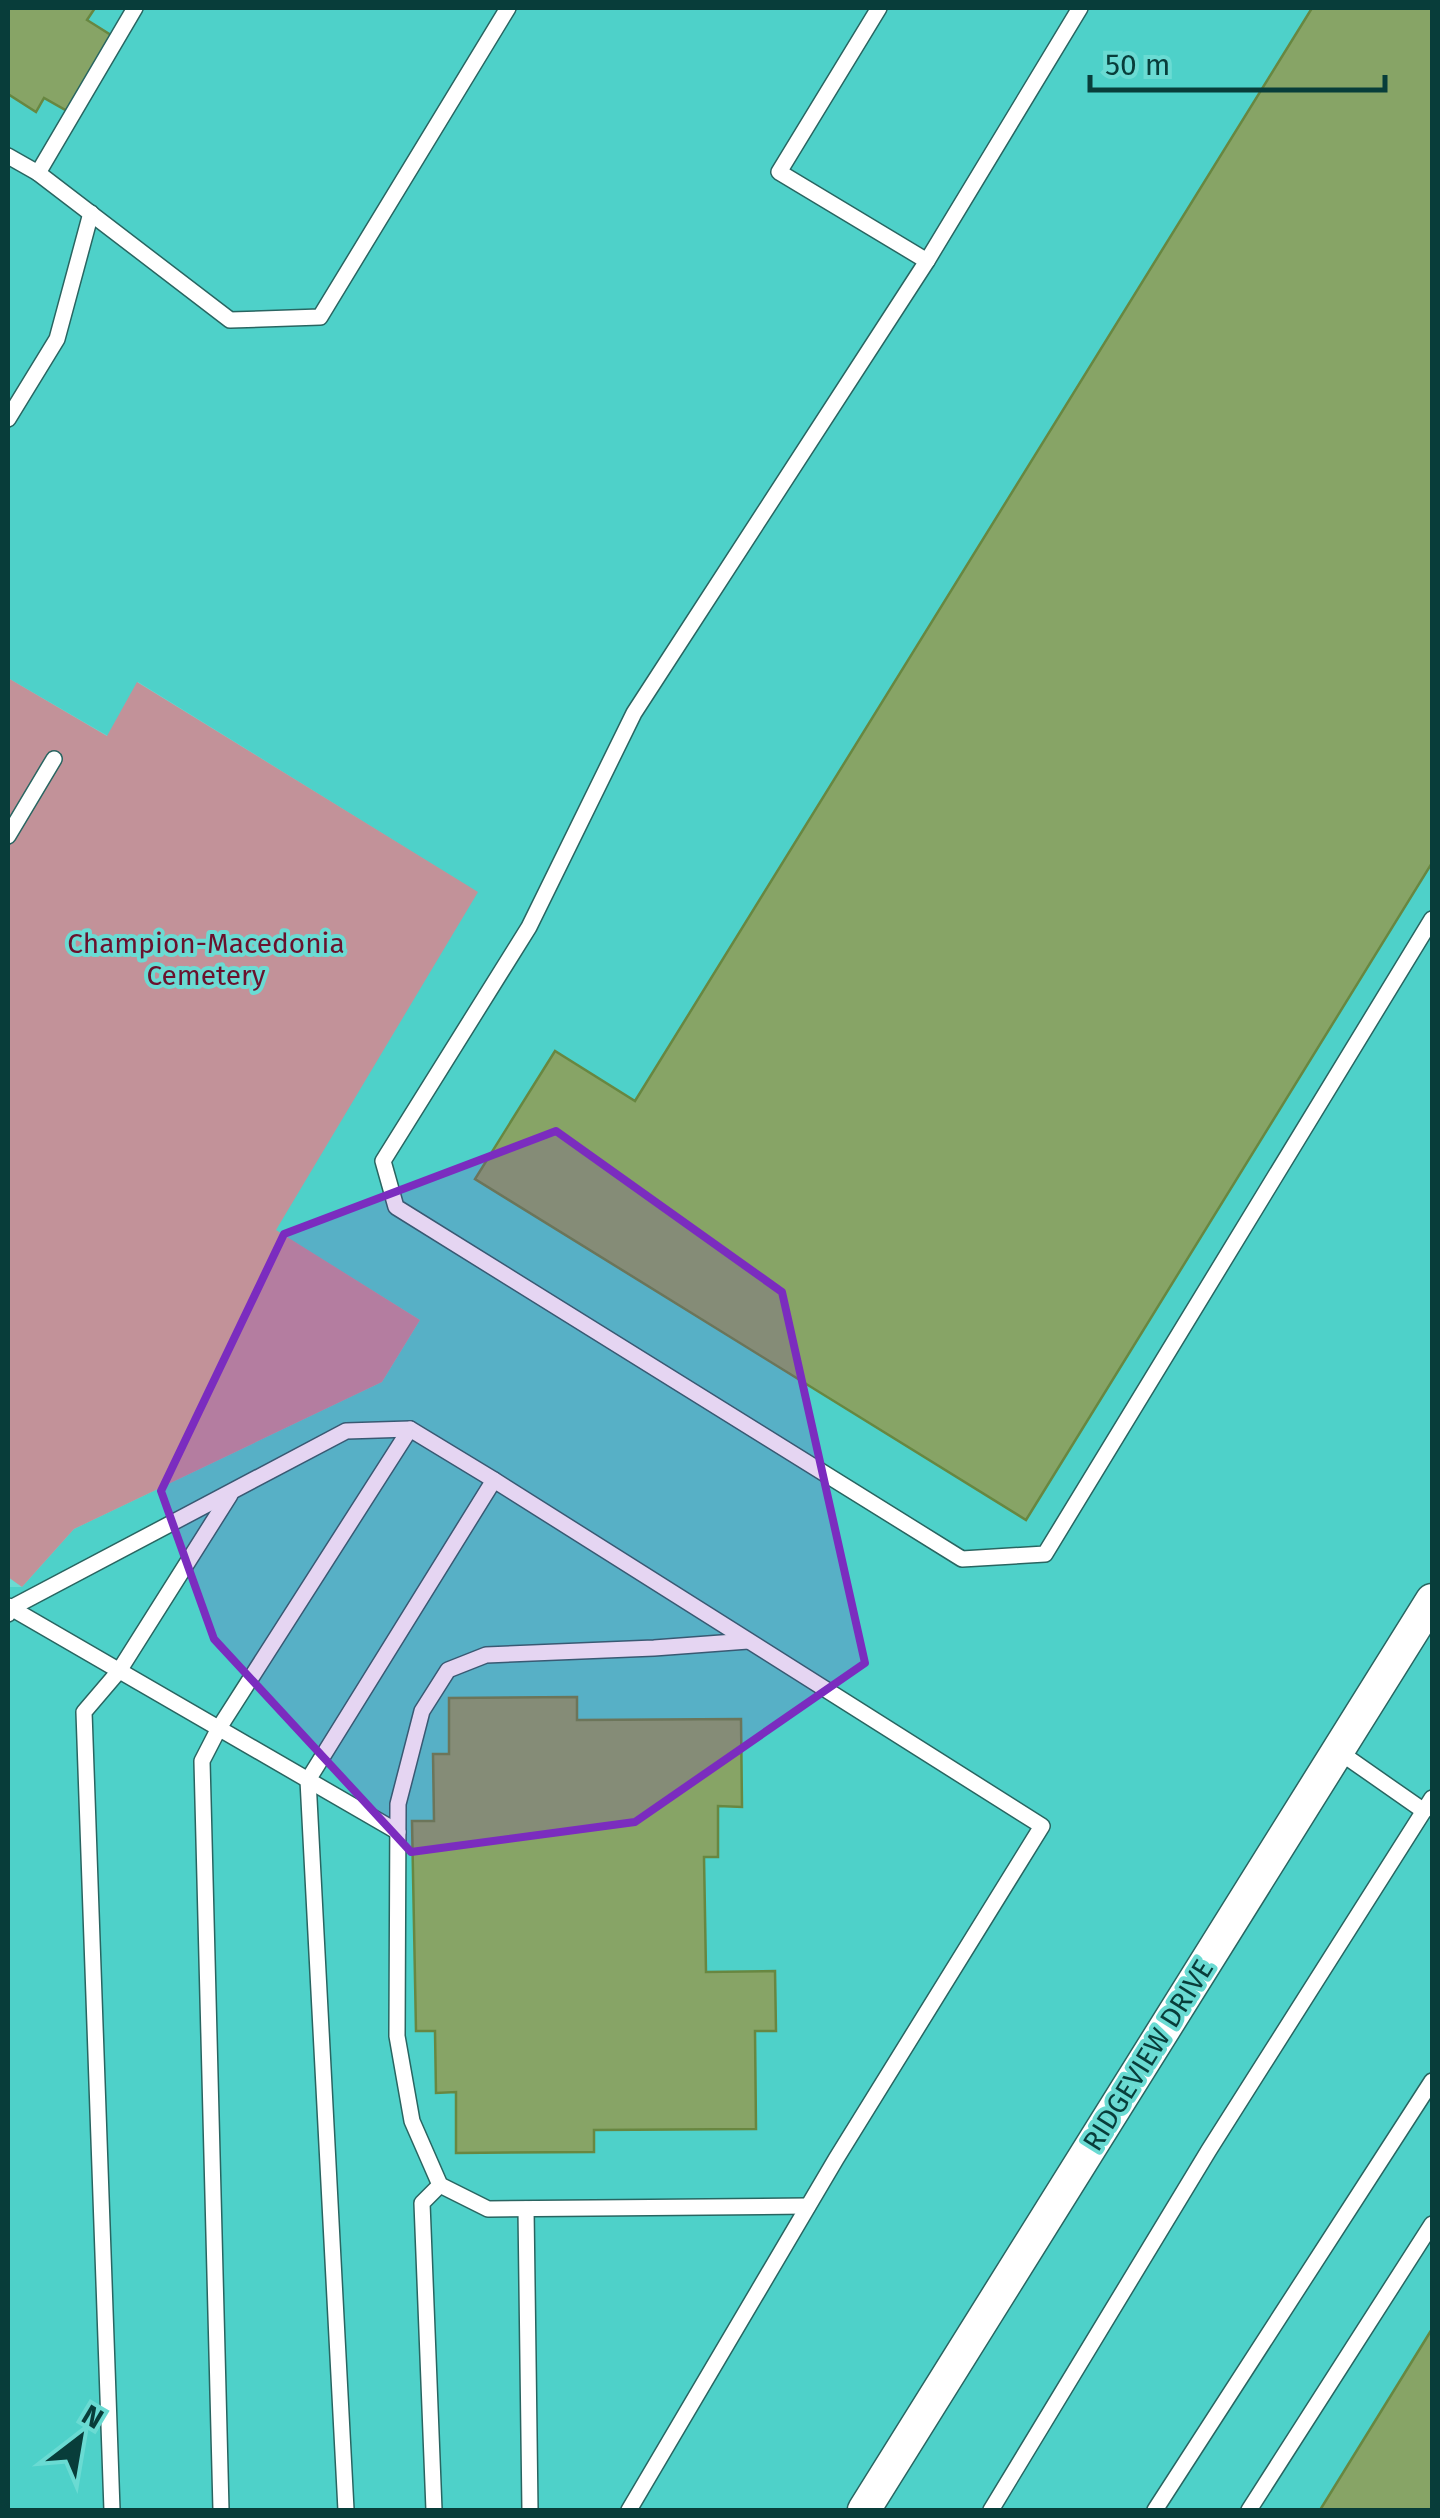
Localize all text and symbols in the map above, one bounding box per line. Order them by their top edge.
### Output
scale bar [1090,30,1385,92]
text: 50 m [1105,47,1170,83]
park label: Champion-Macedonia Cemetery [67,927,345,992]
street label: RIDGEVIEW DRIVE [1076,1953,1220,2157]
north arrow [30,2388,130,2488]
text: N [76,2398,109,2436]

